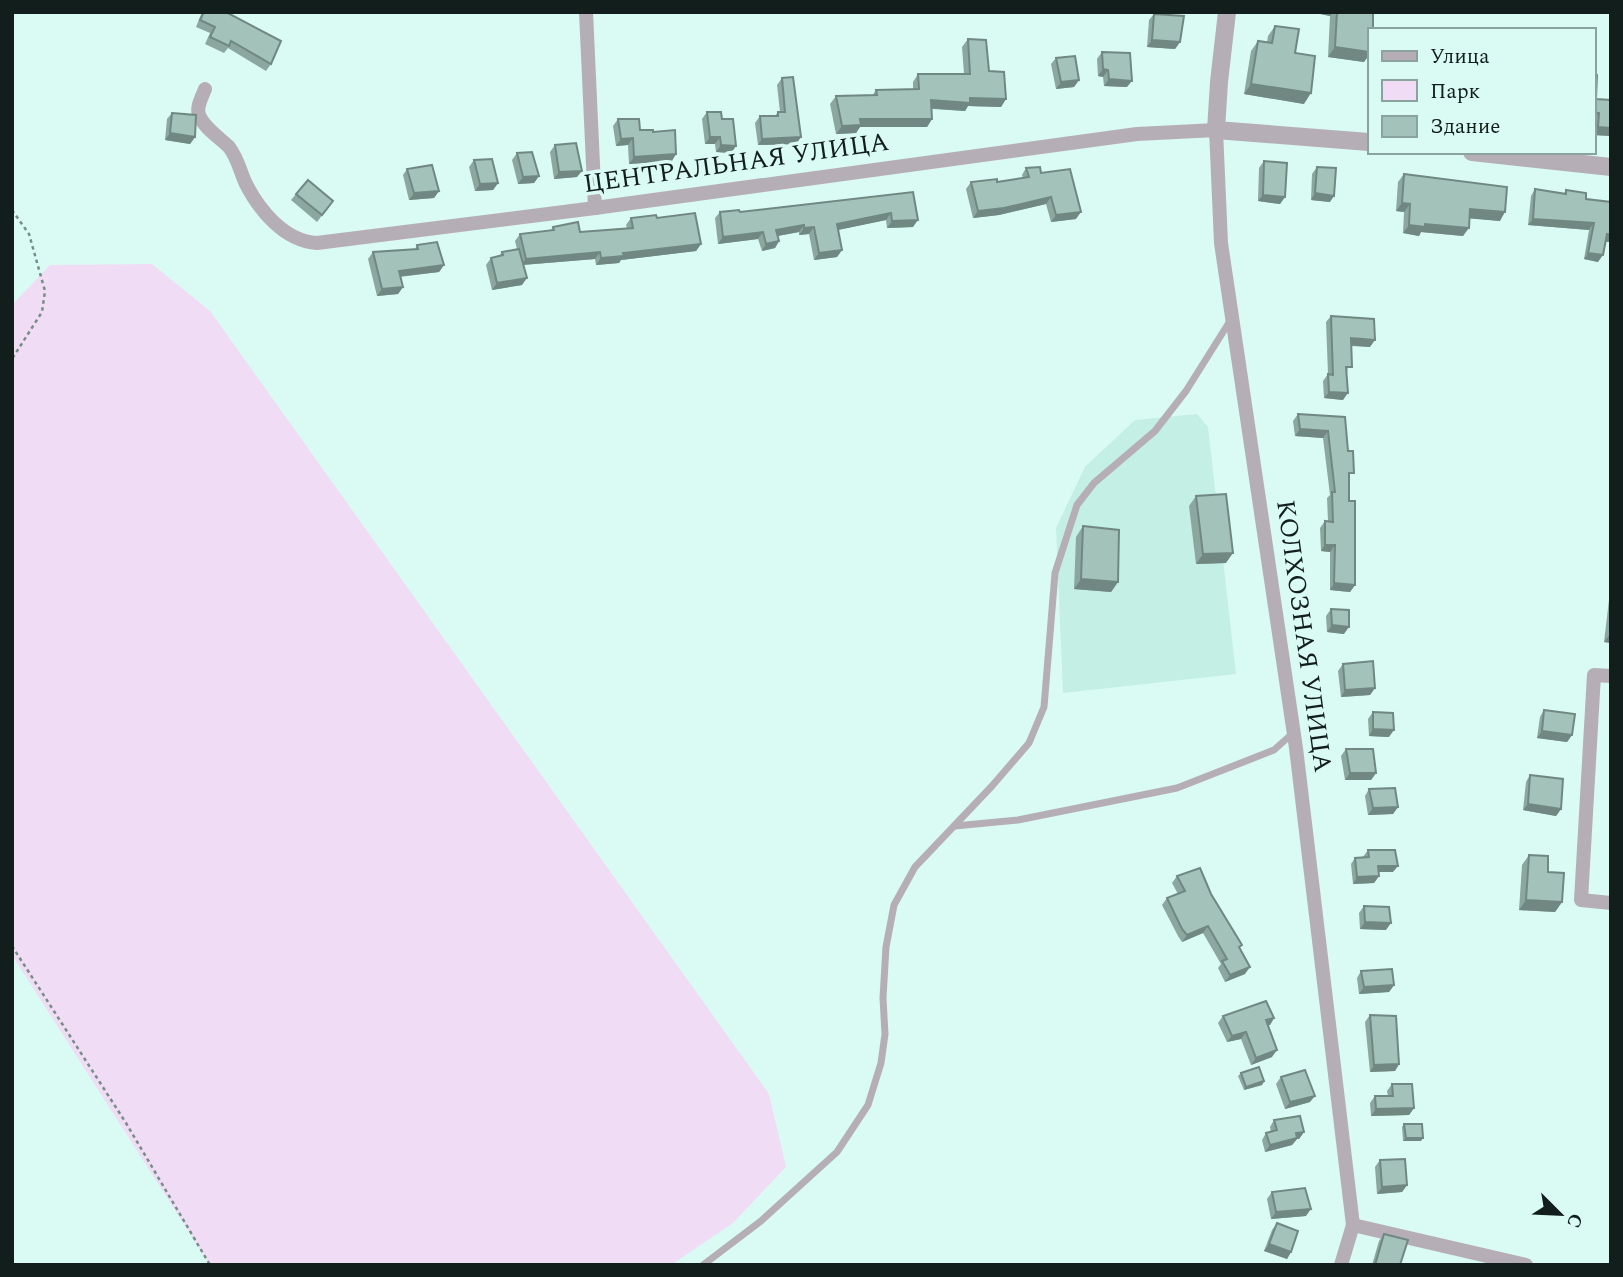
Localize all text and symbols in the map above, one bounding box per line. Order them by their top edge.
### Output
legend [1368,28,1595,154]
text: Улица [1430,41,1490,73]
text: Парк [1430,76,1481,108]
text: Здание [1430,111,1500,143]
street label: ЦЕНТРАЛЬНАЯ УЛИЦА [581,122,892,204]
street label: КОЛХОЗНАЯ УЛИЦА [1265,497,1343,775]
north arrow [1525,1179,1595,1249]
text: С [1558,1208,1590,1232]

